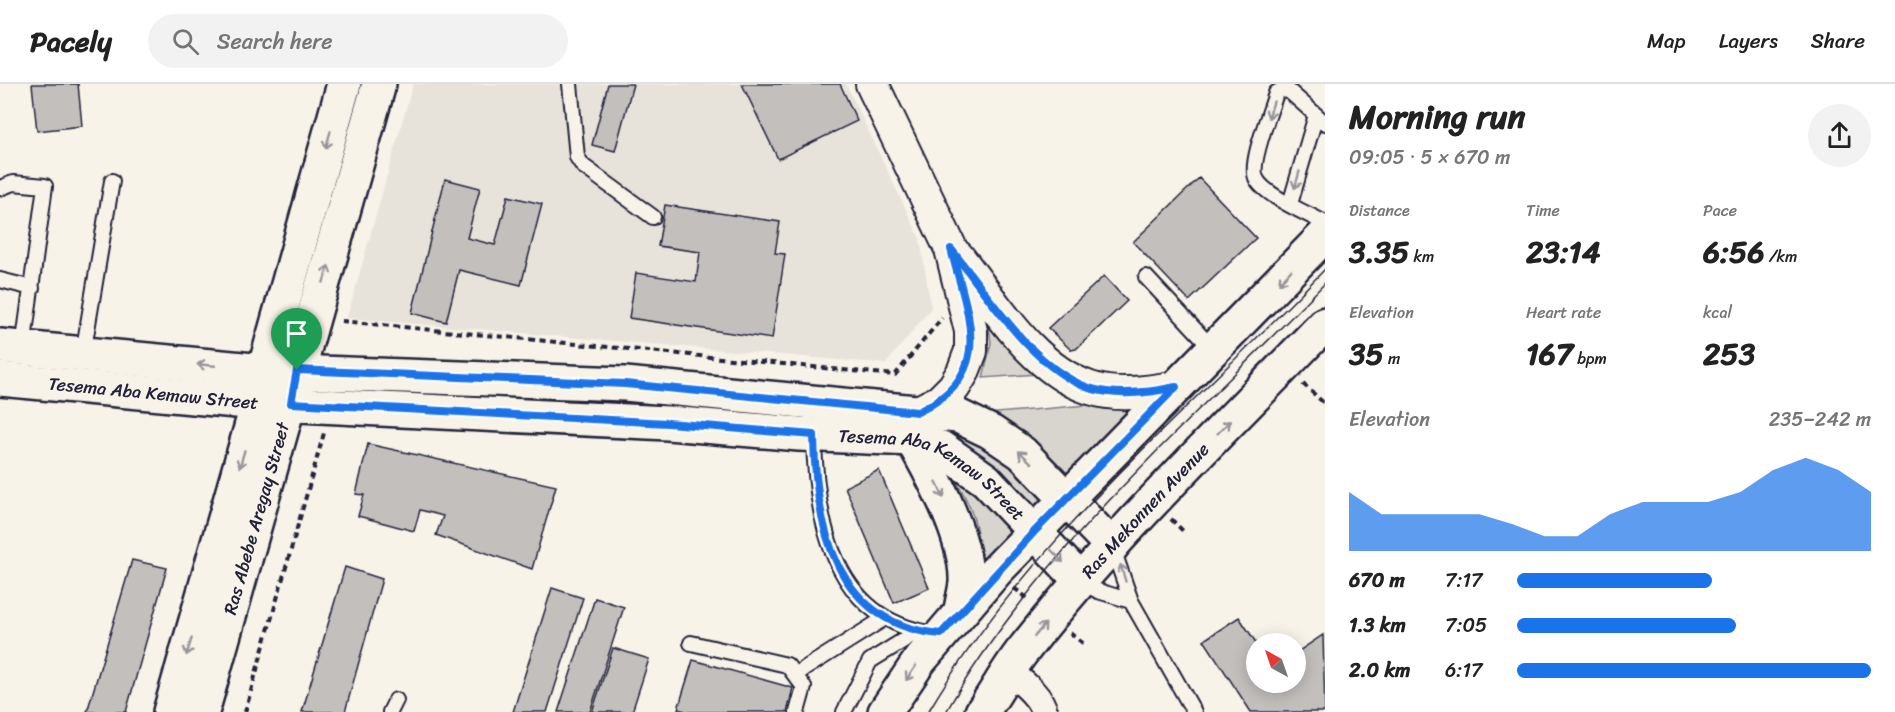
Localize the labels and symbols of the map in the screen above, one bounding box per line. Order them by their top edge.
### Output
one-way arrow [1265,100,1276,119]
one-way arrow [322,130,333,149]
one-way arrow [1291,170,1302,189]
one-way arrow [321,265,332,284]
one-way arrow [1278,270,1292,285]
pin [271,308,322,370]
one-way arrow [196,359,216,370]
street label: Tesema Aba Kemaw Street [47,368,260,419]
street label: Ras Abebe Aregay Street [214,418,299,619]
street label: Tesema Aba Kemaw Street [838,420,1033,529]
one-way arrow [1217,420,1232,435]
street label: Ras Mekonnen Avenue [1073,435,1218,586]
one-way arrow [236,449,247,468]
one-way arrow [1018,450,1033,464]
one-way arrow [934,481,946,499]
one-way arrow [1050,549,1064,564]
one-way arrow [1116,564,1127,583]
one-way arrow [1033,623,1047,638]
north arrow [1246,633,1306,693]
one-way arrow [183,637,194,656]
one-way arrow [904,664,917,681]

